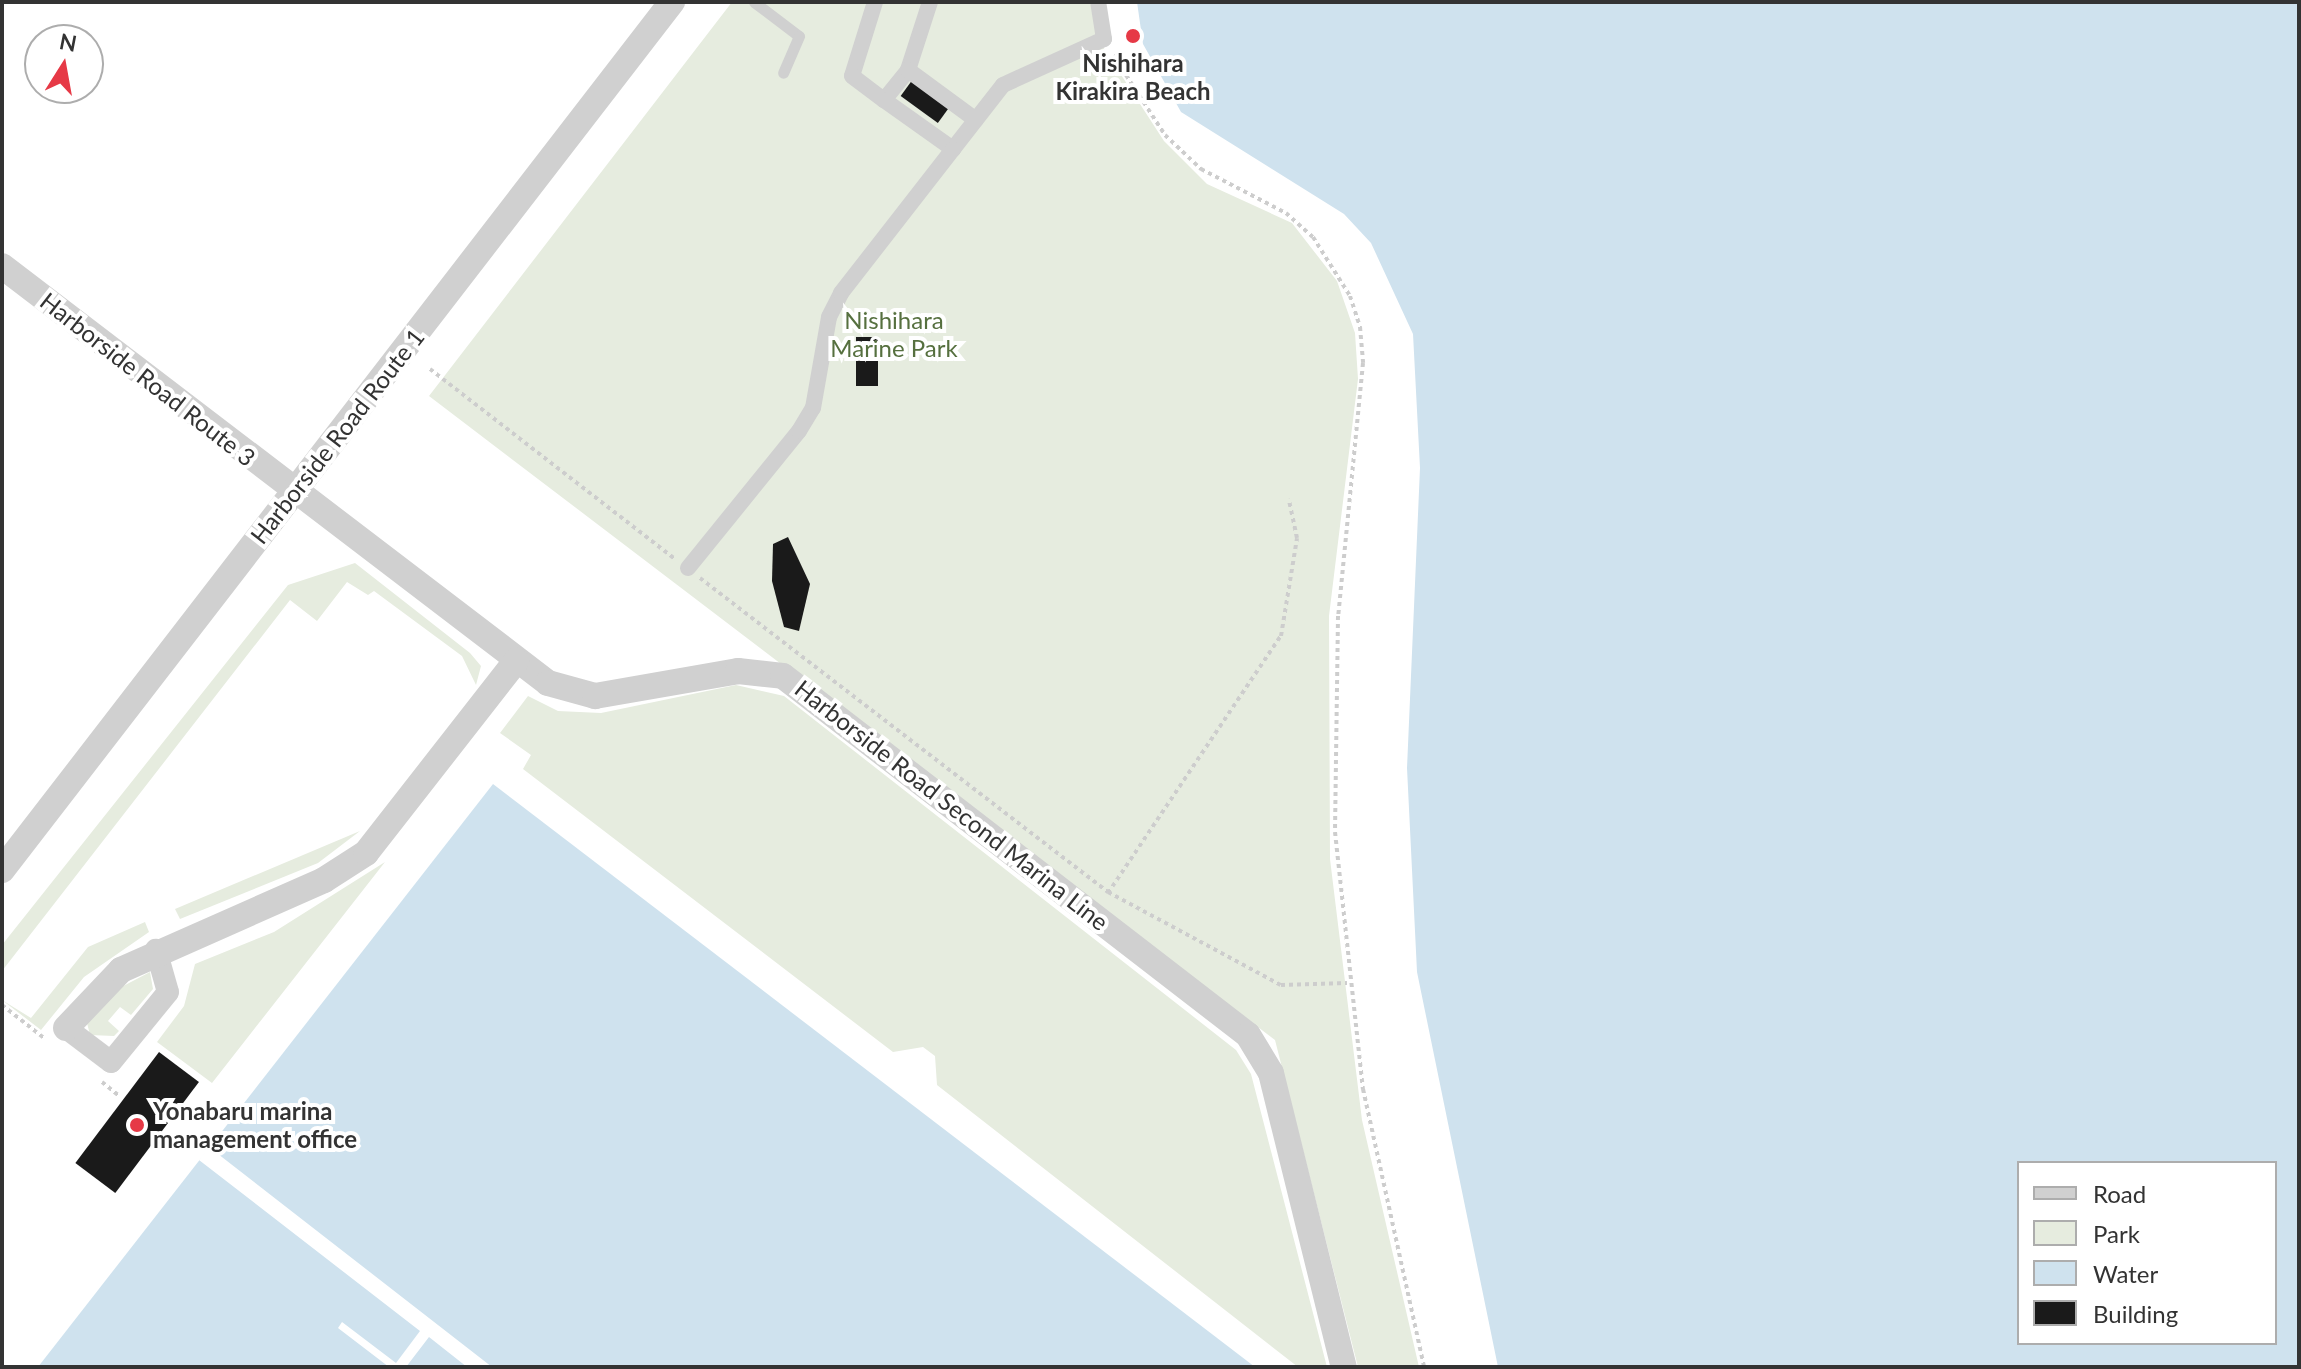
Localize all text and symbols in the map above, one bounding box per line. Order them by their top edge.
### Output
north arrow [24,24,104,104]
text: N [57,27,79,57]
marker: Nishihara Kirakira Beach [1124,27,1142,45]
place label: Nishihara Kirakira Beach [1056,49,1210,105]
street label: Harborside Road Route 3 [35,286,261,472]
park label: Nishihara Marine Park [830,306,958,362]
street label: Harborside Road Route 1 [244,323,430,549]
street label: Harborside Road Second Marina Line [790,674,1114,936]
place label: Yonabaru marina management office [153,1097,357,1153]
marker: Yonabaru marina management office [128,1116,146,1134]
legend [2017,1161,2277,1345]
text: Road [2093,1179,2146,1208]
text: Park [2093,1219,2140,1248]
text: Water [2093,1259,2158,1288]
text: Building [2093,1299,2178,1328]

